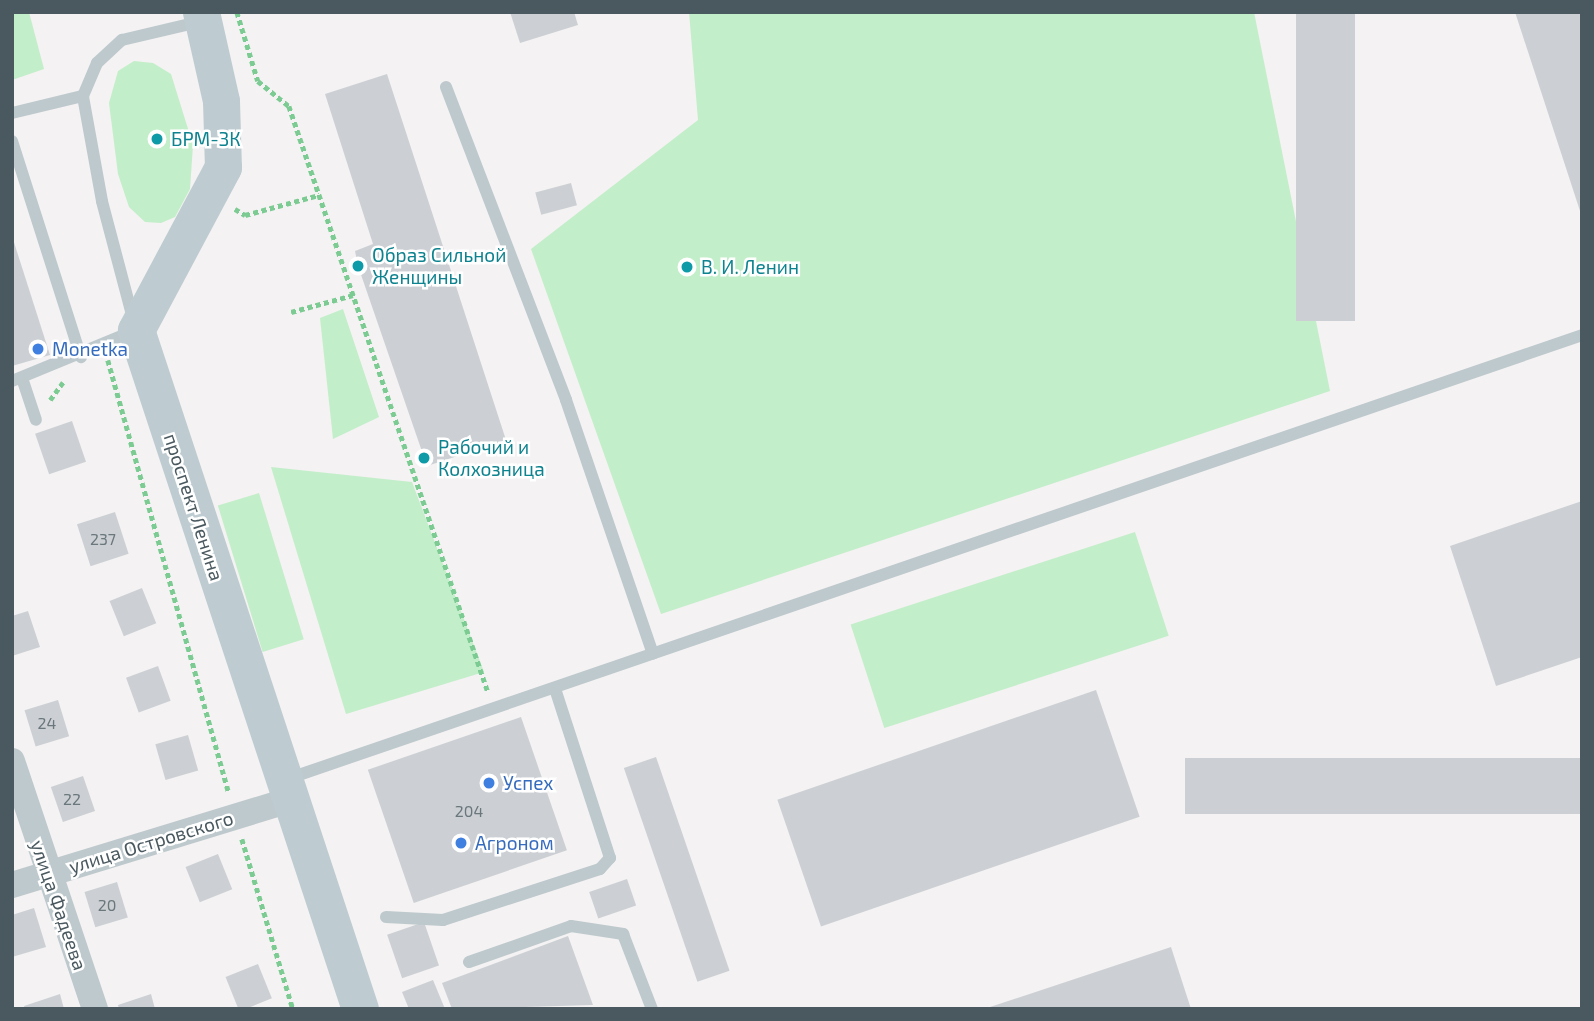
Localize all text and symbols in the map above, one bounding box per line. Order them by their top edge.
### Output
place label: БРМ-ЗК [171,128,241,150]
marker: БРМ-ЗК [149,131,165,147]
place label: Образ Сильной Женщины [372,244,506,288]
place label: В. И. Ленин [701,256,799,278]
marker: Образ Сильной Женщины [350,258,366,274]
marker: В. И. Ленин [679,259,695,275]
place label: Monetka [52,338,128,360]
marker: Monetka [30,341,46,357]
street label: проспект Ленина [159,430,229,584]
place label: Рабочий и Колхозница [438,436,545,480]
marker: Рабочий и Колхозница [416,450,432,466]
house number: 237 [90,529,116,549]
house number: 24 [38,713,56,733]
place label: Успех [503,772,553,794]
marker: Успех [481,775,497,791]
house number: 22 [63,789,81,809]
house number: 204 [455,801,483,821]
street label: улица Островского [66,806,236,878]
place label: Агроном [475,832,554,854]
marker: Агроном [453,835,469,851]
street label: улица Фадеева [26,837,92,973]
house number: 20 [98,895,116,915]

